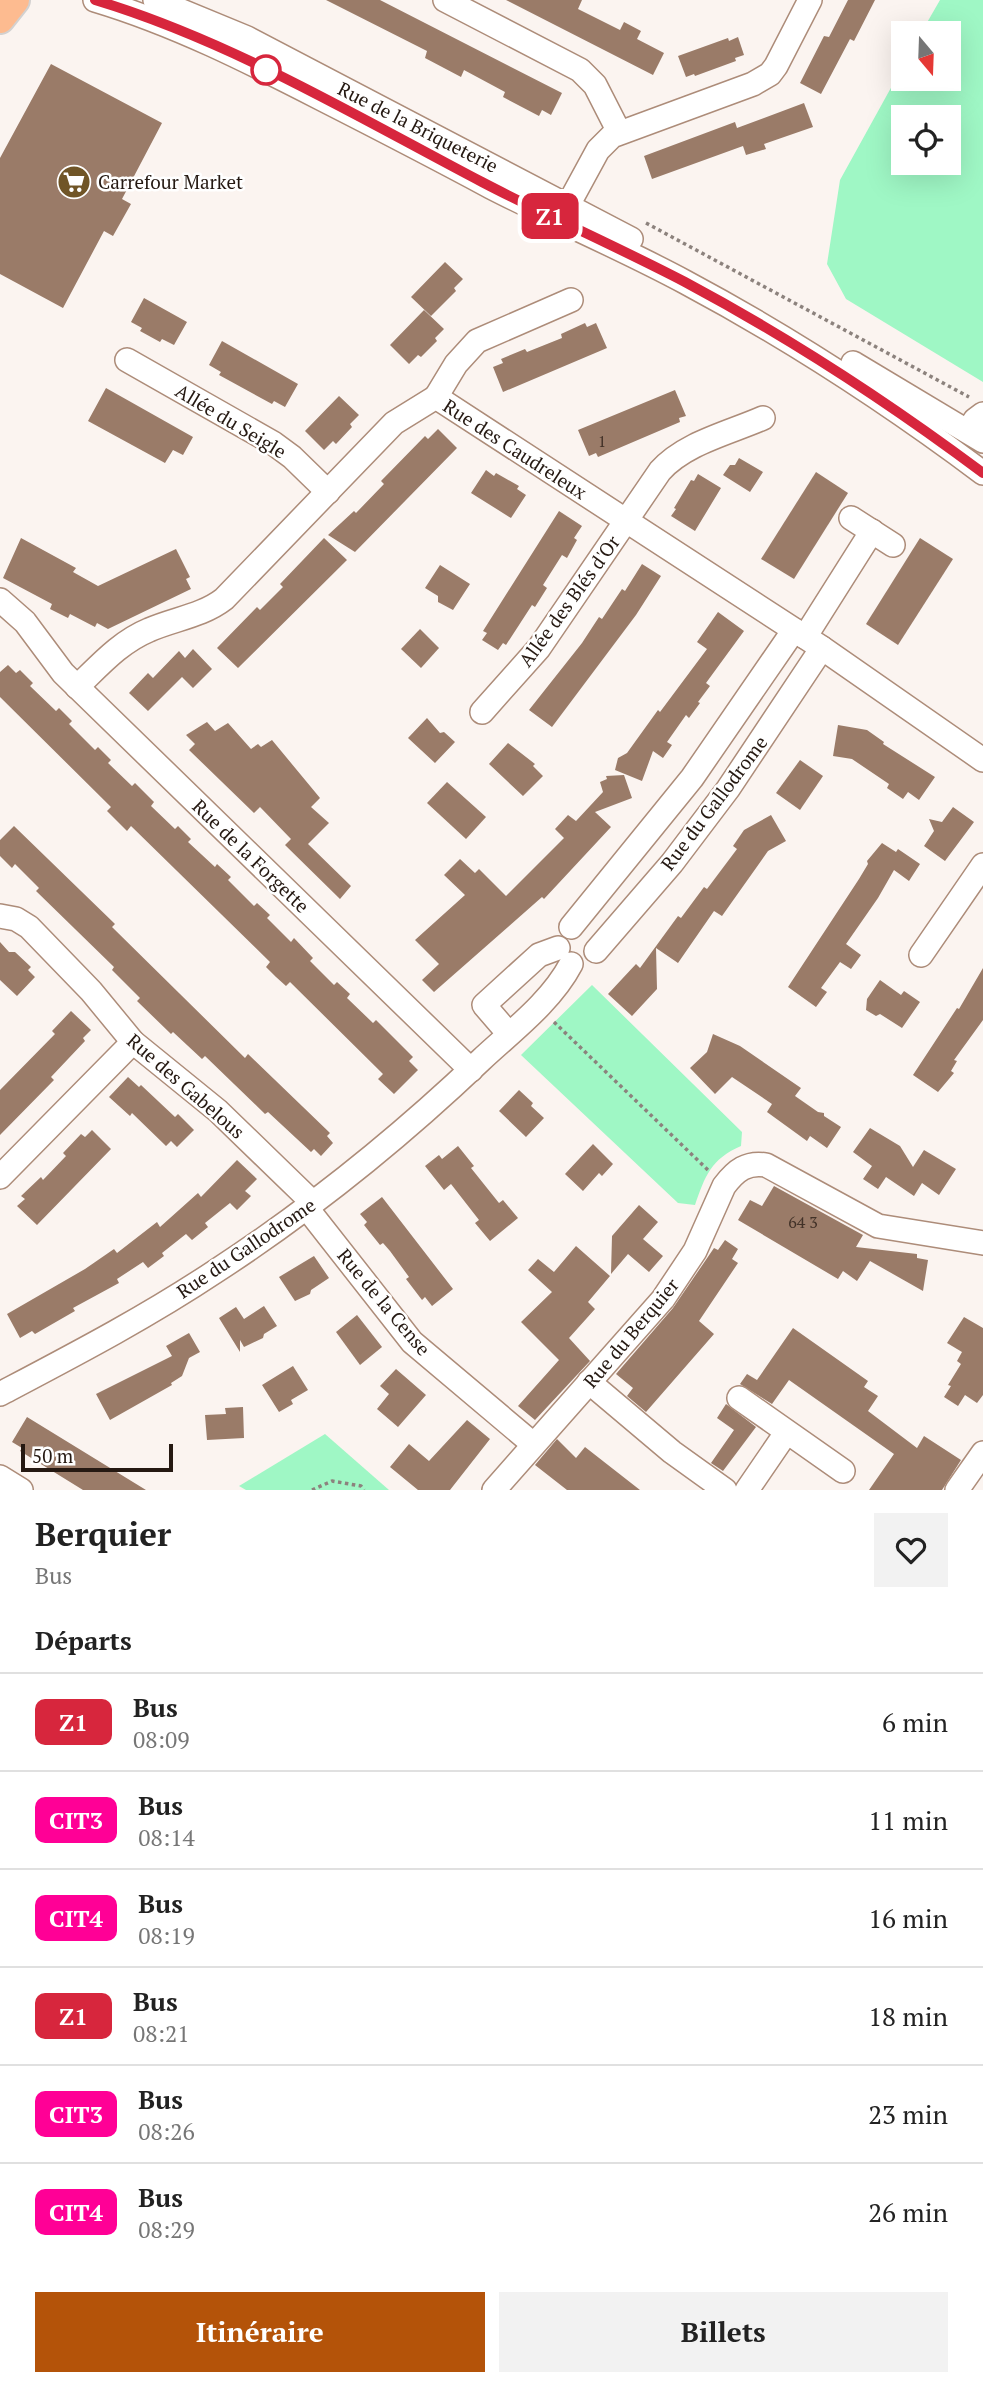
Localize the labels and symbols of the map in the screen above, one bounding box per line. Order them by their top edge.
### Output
north arrow [891,21,961,91]
unlabelled marker [251,55,281,85]
street label: Rue de la Briqueterie [334,75,503,178]
supermarket icon: Carrefour Market [55,163,93,201]
place label: Carrefour Market [98,169,243,194]
line badge: Z1 [518,193,582,239]
street label: Allée du Seigle [171,378,291,463]
street label: Rue des Caudreleux [439,393,592,504]
house number: 1 [598,430,606,452]
street label: Allée des Blés d'Or [512,529,625,671]
street label: Rue du Gallodrome [655,730,772,875]
street label: Rue de la Forgette [188,793,315,918]
street label: Rue des Gabelous [122,1028,250,1144]
street label: Rue du Gallodrome [172,1192,320,1303]
house number: 64 3 [788,1211,818,1233]
street label: Rue de la Cense [332,1243,436,1360]
street label: Rue du Berquier [577,1272,684,1393]
scale bar [21,1441,173,1473]

